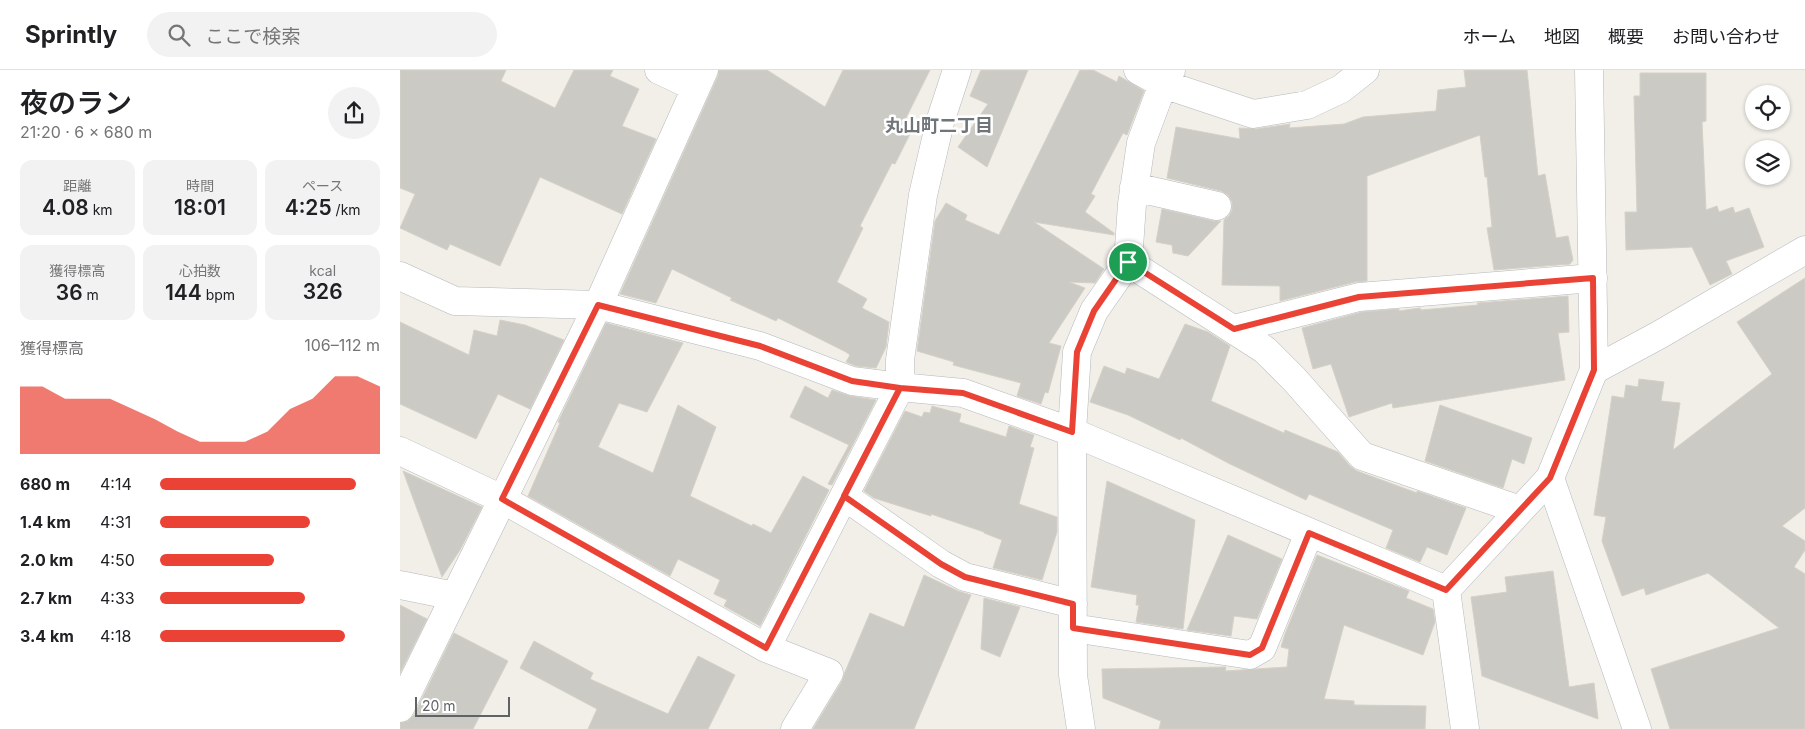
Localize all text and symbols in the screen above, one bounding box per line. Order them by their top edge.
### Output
search box [147,12,497,57]
text: Sprintly [25,20,117,49]
icon: search [165,21,193,49]
text: ここで検索 [205,25,300,48]
text: ホーム [1463,26,1516,47]
text: 地図 [1544,26,1580,47]
text: 概要 [1608,26,1644,47]
text: お問い合わせ [1672,26,1780,47]
map controls [1745,85,1790,185]
button: locate [1745,85,1790,130]
text: 夜のラン [20,86,132,120]
button: share [328,87,380,139]
district label: 丸山町二丁目 [885,115,993,136]
text: 21:20 · 6 × 680 m [20,122,152,142]
button: layers [1745,140,1790,185]
text: 距離 [63,177,91,194]
text: 時間 [186,177,214,194]
text: ペース [302,177,343,194]
text: 4.08 [42,195,89,220]
text: 18:01 [174,195,226,220]
text: 4:25 [285,195,332,220]
text: km [89,201,113,218]
text: /km [332,201,361,218]
pin [1107,241,1149,283]
icon: arrive [1114,248,1142,276]
text: 獲得標高 [49,262,105,279]
text: 心拍数 [179,262,221,279]
text: kcal [309,262,336,279]
text: 326 [303,279,343,304]
text: 36 [56,280,83,305]
text: 144 [165,280,202,305]
text: m [83,286,99,303]
text: bpm [202,286,235,303]
text: 106–112 m [304,335,380,355]
text: 獲得標高 [20,338,84,358]
text: 680 m [20,474,70,494]
text: 4:14 [100,474,132,494]
text: 1.4 km [20,512,71,532]
text: 4:31 [100,512,131,532]
text: 2.0 km [20,550,73,570]
text: 4:50 [100,550,135,570]
text: 2.7 km [20,588,72,608]
text: 4:33 [100,588,135,608]
text: 3.4 km [20,626,74,646]
text: 4:18 [100,626,131,646]
scale bar [415,694,510,717]
text: 20 m [422,697,456,714]

